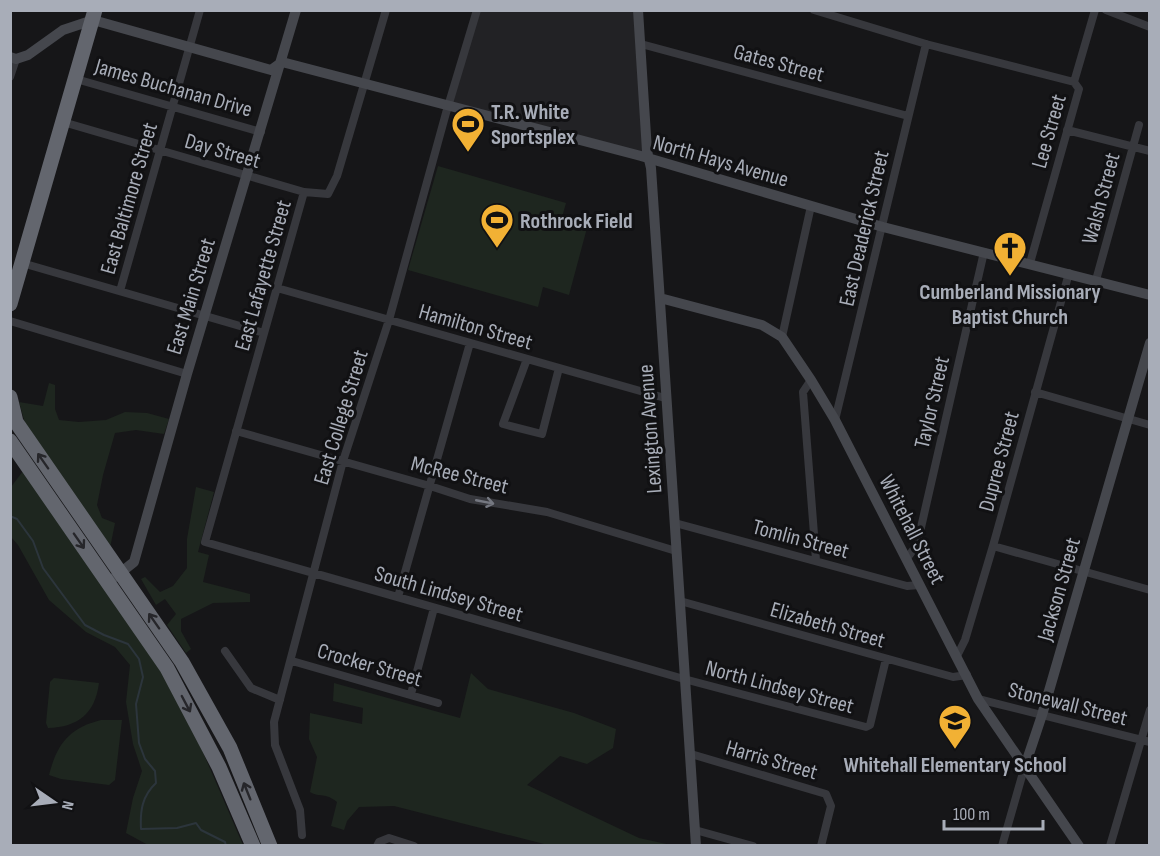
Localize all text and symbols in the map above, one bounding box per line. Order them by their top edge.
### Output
street label: Gates Street [730,38,827,89]
street label: James Buchanan Drive [91,53,255,124]
street label: Lee Street [1026,91,1073,171]
place label: T.R. White Sportsplex [491,99,575,151]
sports icon: T.R. White Sportsplex [450,106,486,153]
street label: East Baltimore Street [95,119,164,277]
street label: Day Street [182,128,264,175]
street label: North Hays Avenue [650,129,791,194]
street label: East Deaderick Street [833,148,896,309]
street label: Walsh Street [1076,149,1127,247]
street label: East Lafayette Street [229,197,298,354]
sports icon: Rothrock Field [479,202,515,249]
place label: Rothrock Field [520,208,633,235]
church icon: Cumberland Missionary Baptist Church [992,230,1028,277]
street label: East Main Street [161,235,222,358]
place label: Cumberland Missionary Baptist Church [919,279,1101,331]
street label: Hamilton Street [416,298,536,357]
street label: East College Street [308,347,375,488]
street label: Taylor Street [909,353,956,451]
street label: Lexington Avenue [633,363,668,494]
street label: Dupree Street [973,408,1026,514]
street label: McRee Street [408,450,511,501]
one-way arrow [36,452,49,469]
street label: Whitehall Street [873,470,951,589]
one-way arrow [475,497,495,508]
street label: Tomlin Street [749,514,852,565]
one-way arrow [73,532,85,549]
street label: Jackson Street [1032,534,1087,645]
street label: South Lindsey Street [371,560,526,629]
street label: Elizabeth Street [767,596,888,655]
one-way arrow [148,613,160,630]
street label: Crocker Street [314,638,425,693]
street label: North Lindsey Street [703,655,857,720]
street label: Stonewall Street [1005,677,1130,732]
one-way arrow [180,695,192,712]
school or university icon: Whitehall Elementary School [937,703,973,750]
street label: Harris Street [723,734,821,786]
place label: Whitehall Elementary School [843,752,1067,779]
north arrow [24,772,84,832]
one-way arrow [241,783,252,801]
scale bar [944,793,1043,831]
text: N [57,799,77,812]
text: 100 m [953,804,990,825]

